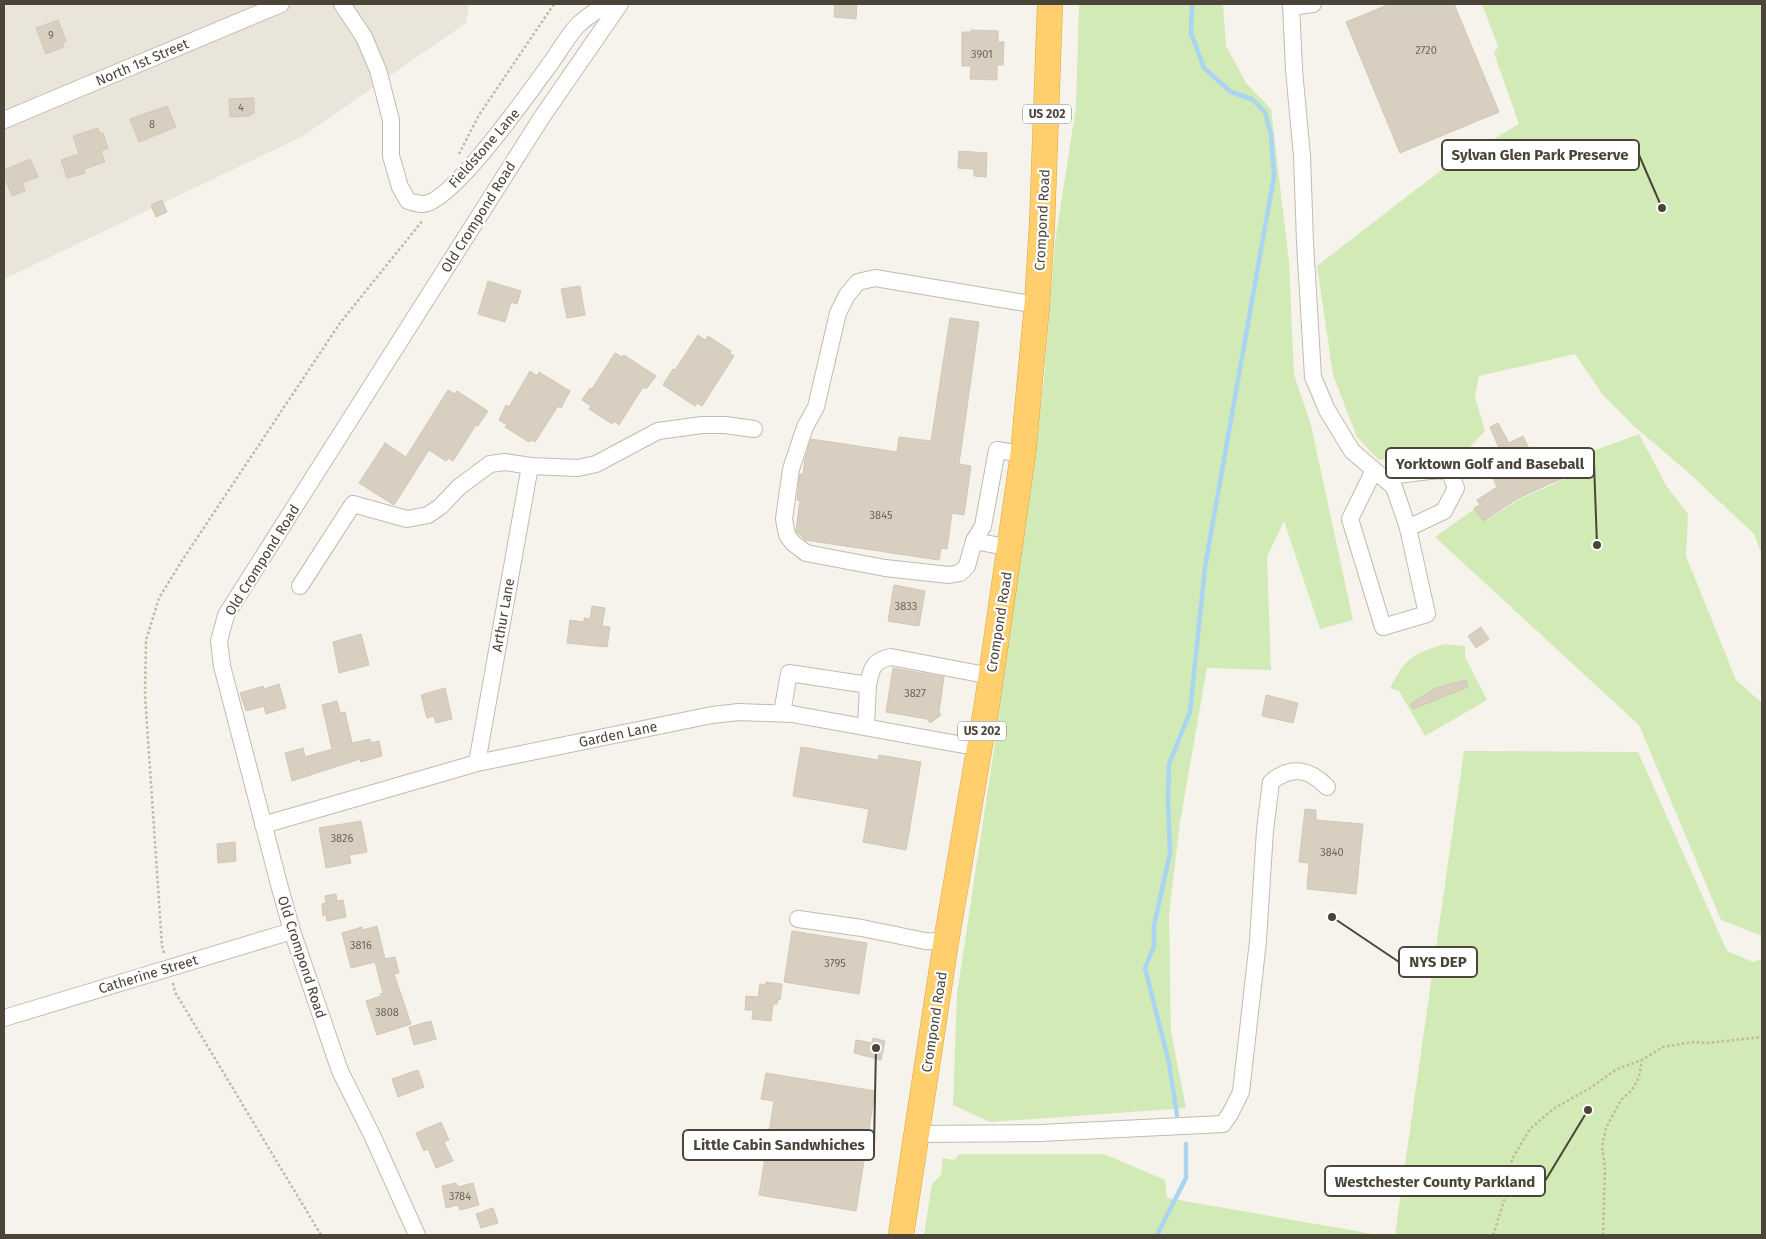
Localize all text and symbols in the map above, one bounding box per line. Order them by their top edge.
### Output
house number: 9 [48,29,54,42]
street label: North 1st Street [93,35,192,90]
house number: 2720 [1415,44,1437,57]
house number: 3901 [971,48,993,61]
house number: 4 [238,101,244,114]
street label: Fieldstone Lane [445,105,524,192]
road number: US 202 [1023,105,1071,124]
house number: 8 [149,118,155,131]
callout: Sylvan Glen Park Preserve [1442,140,1639,170]
text: Sylvan Glen Park Preserve [1451,146,1629,164]
street label: Old Crompond Road [437,159,519,276]
street label: Crompond Road [1031,169,1054,271]
callout: Yorktown Golf and Baseball [1386,448,1594,478]
text: Yorktown Golf and Baseball [1395,455,1585,473]
street label: Old Crompond Road [221,502,303,619]
house number: 3845 [870,509,893,522]
street label: Crompond Road [983,570,1016,674]
street label: Arthur Lane [489,577,518,653]
house number: 3833 [895,600,917,613]
house number: 3827 [904,687,926,700]
street label: Garden Lane [577,718,659,751]
road number: US 202 [958,721,1006,740]
house number: 3826 [331,832,354,845]
house number: 3840 [1320,846,1344,859]
street label: Old Crompond Road [274,894,329,1020]
house number: 3816 [350,939,372,952]
callout: NYS DEP [1399,947,1477,977]
street label: Catherine Street [96,951,201,998]
text: NYS DEP [1409,953,1467,971]
house number: 3795 [824,957,846,970]
street label: Crompond Road [918,970,951,1074]
house number: 3808 [375,1006,399,1019]
callout: Little Cabin Sandwhiches [683,1130,874,1160]
text: Little Cabin Sandwhiches [693,1136,865,1154]
callout: Westchester County Parkland [1325,1166,1545,1196]
text: Westchester County Parkland [1335,1173,1535,1191]
house number: 3784 [449,1190,471,1203]

